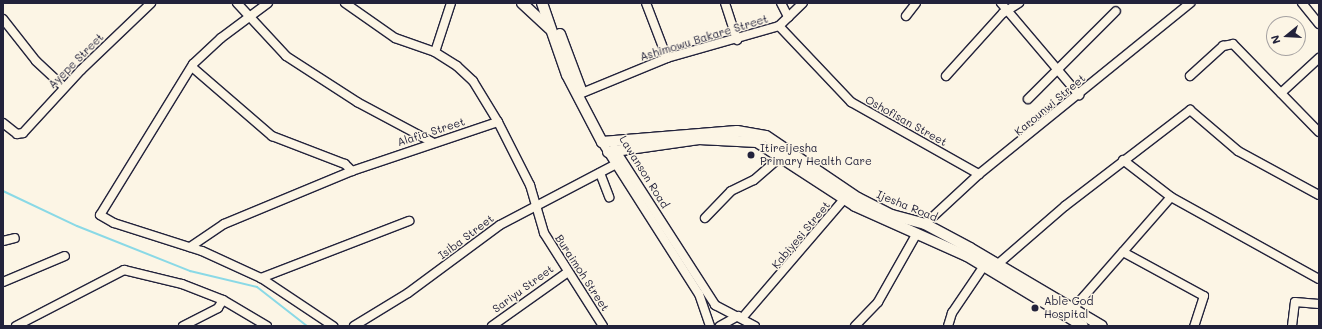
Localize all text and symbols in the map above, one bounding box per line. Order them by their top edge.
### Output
street label: Ashimowu Bakare Street [638,12,770,64]
north arrow [1266,16,1306,56]
street label: Ayepe Street [46,31,106,91]
text: N [1267,33,1283,46]
street label: Karounwi Street [1012,72,1088,138]
street label: Oshofisan Street [863,93,949,149]
street label: Alafia Street [396,115,466,149]
street label: Lawanson Road [616,133,672,211]
place label: Itireijesha Primary Health Care [760,142,872,168]
marker: Itireijesha Primary Health Care [745,149,757,161]
street label: Ijesha Road [875,188,939,224]
street label: Kabiyesi Street [769,199,833,271]
street label: Isiba Street [436,212,496,262]
street label: Buraimoh Street [552,232,612,314]
street label: Sariyu Street [490,262,556,316]
place label: Able God Hospital [1044,295,1093,321]
marker: Able God Hospital [1029,302,1041,314]

